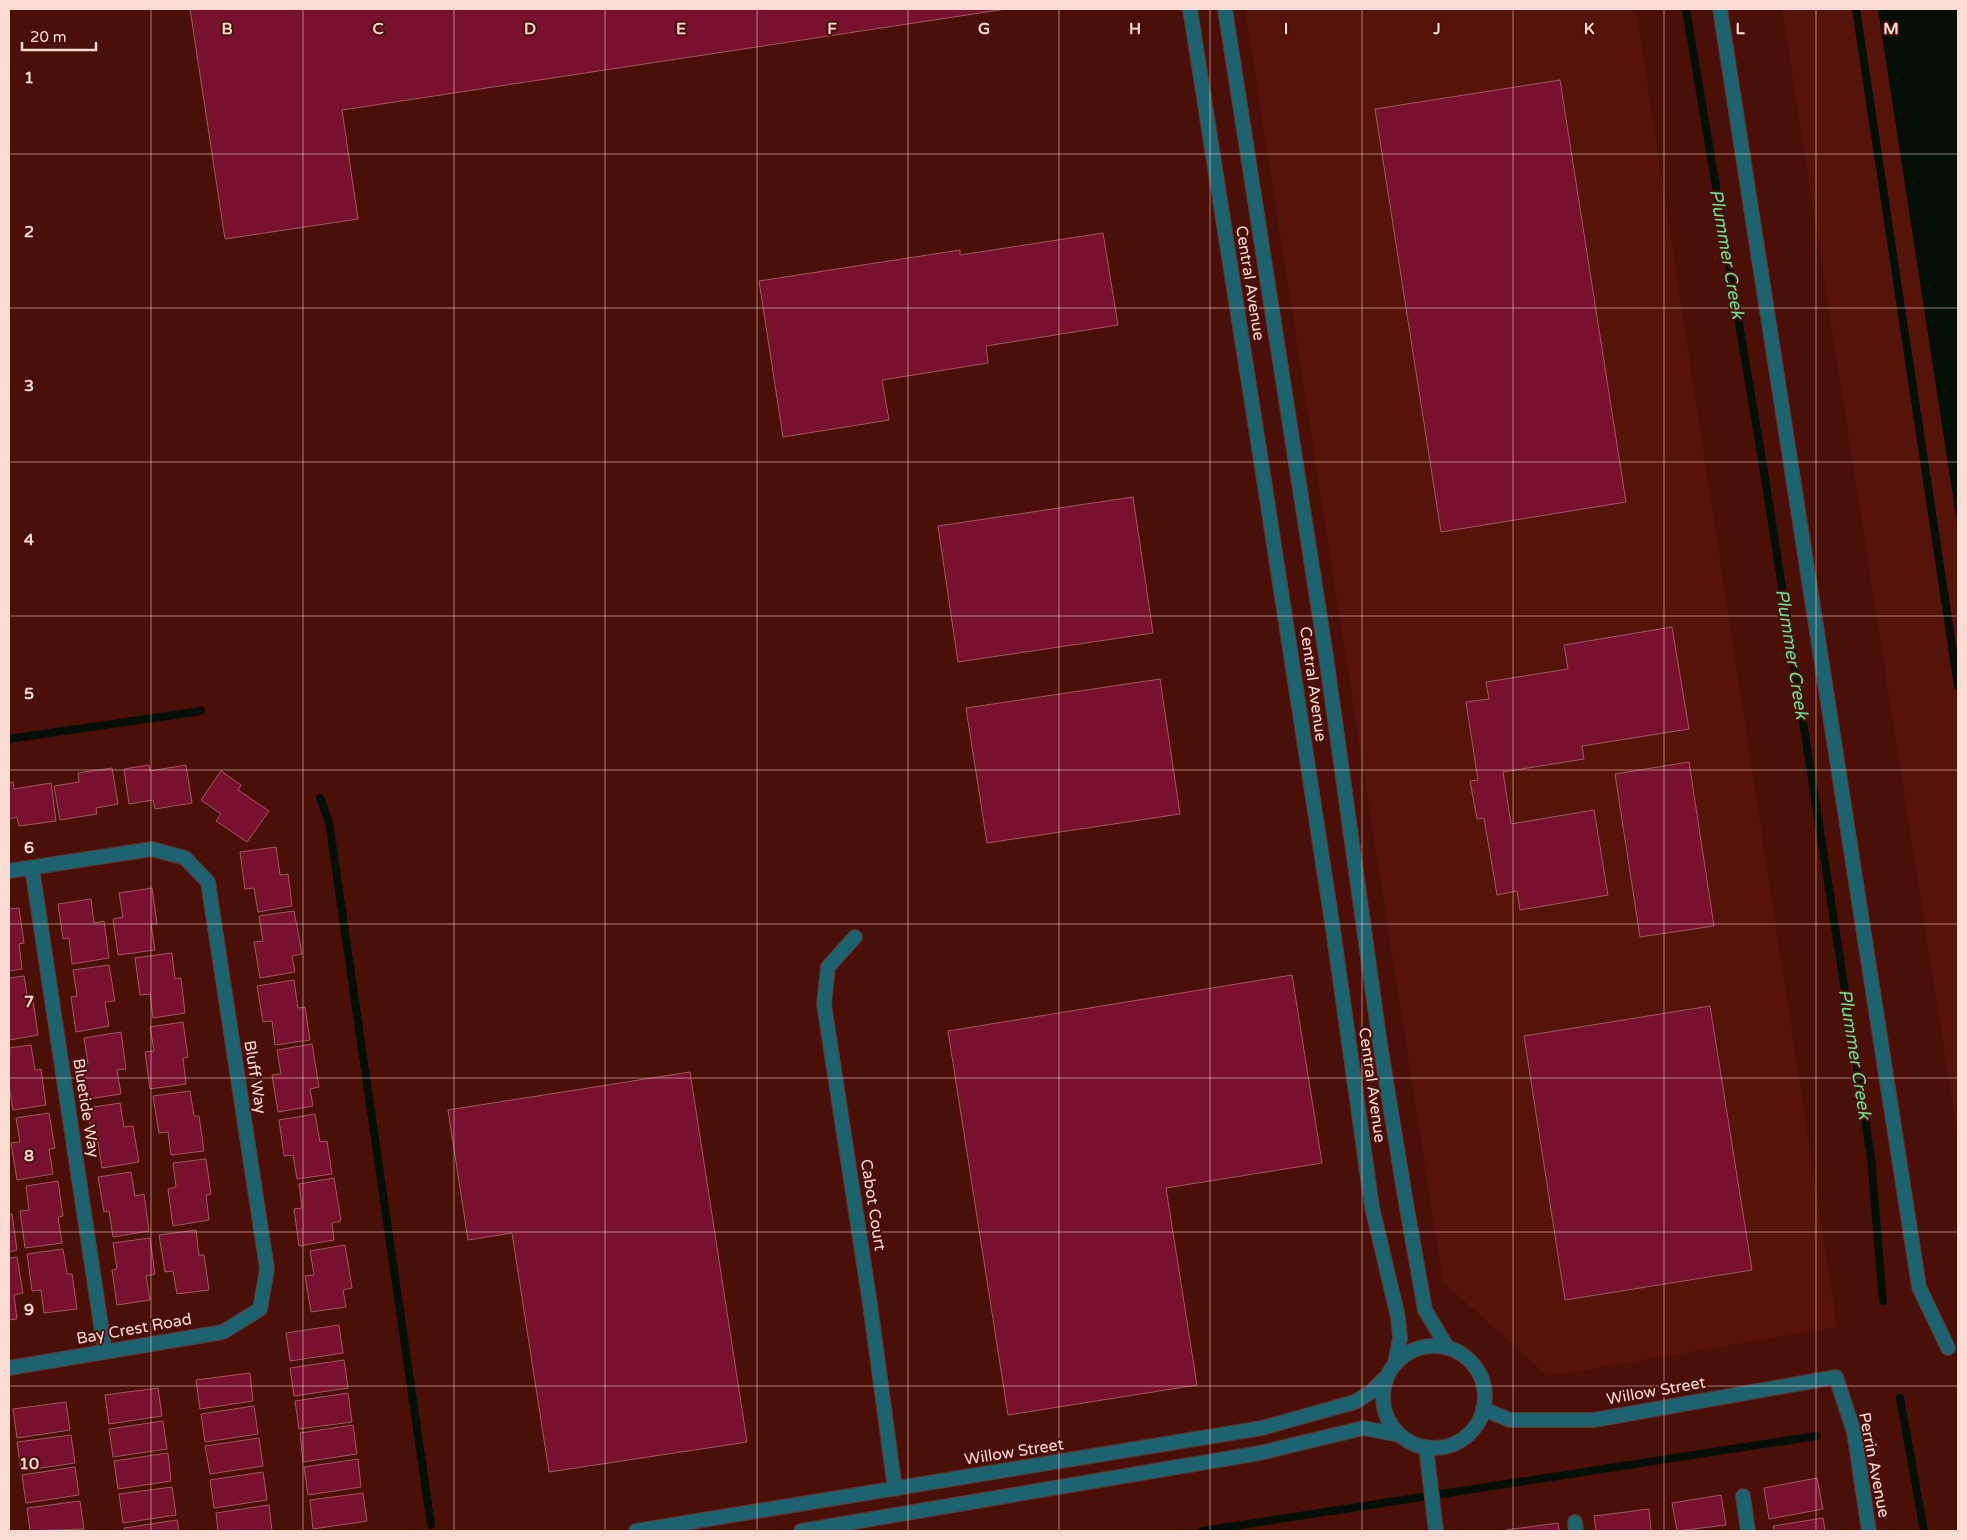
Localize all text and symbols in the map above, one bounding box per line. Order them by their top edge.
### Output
text: B [221,19,233,39]
text: C [372,19,384,39]
text: D [524,19,536,39]
text: E [676,19,686,39]
text: F [827,19,837,39]
text: G [978,19,990,39]
text: H [1129,19,1141,39]
text: I [1284,19,1288,39]
text: J [1432,19,1441,39]
text: K [1584,19,1595,39]
text: L [1735,19,1745,39]
text: M [1883,19,1899,39]
scale bar [22,20,96,52]
text: 20 m [30,28,67,46]
text: 1 [24,68,34,88]
water label: Plummer Creek [1705,187,1749,322]
text: 2 [24,222,34,242]
street label: Central Avenue [1231,224,1269,342]
text: 3 [24,376,34,396]
text: 4 [24,530,34,550]
water label: Plummer Creek [1771,587,1813,722]
street label: Central Avenue [1295,625,1331,743]
text: 5 [24,684,34,704]
text: 6 [24,838,34,858]
water label: Plummer Creek [1834,987,1876,1122]
text: 7 [24,992,34,1012]
street label: Central Avenue [1354,1026,1390,1144]
street label: Bluff Way [239,1039,271,1116]
street label: Bluetide Way [68,1057,104,1159]
text: 8 [24,1146,34,1166]
street label: Cabot Court [856,1158,890,1252]
text: 9 [24,1300,34,1320]
street label: Bay Crest Road [75,1309,193,1349]
street label: Willow Street [1605,1372,1707,1410]
street label: Perrin Avenue [1854,1411,1894,1519]
street label: Willow Street [963,1434,1065,1470]
text: 10 [19,1454,39,1474]

